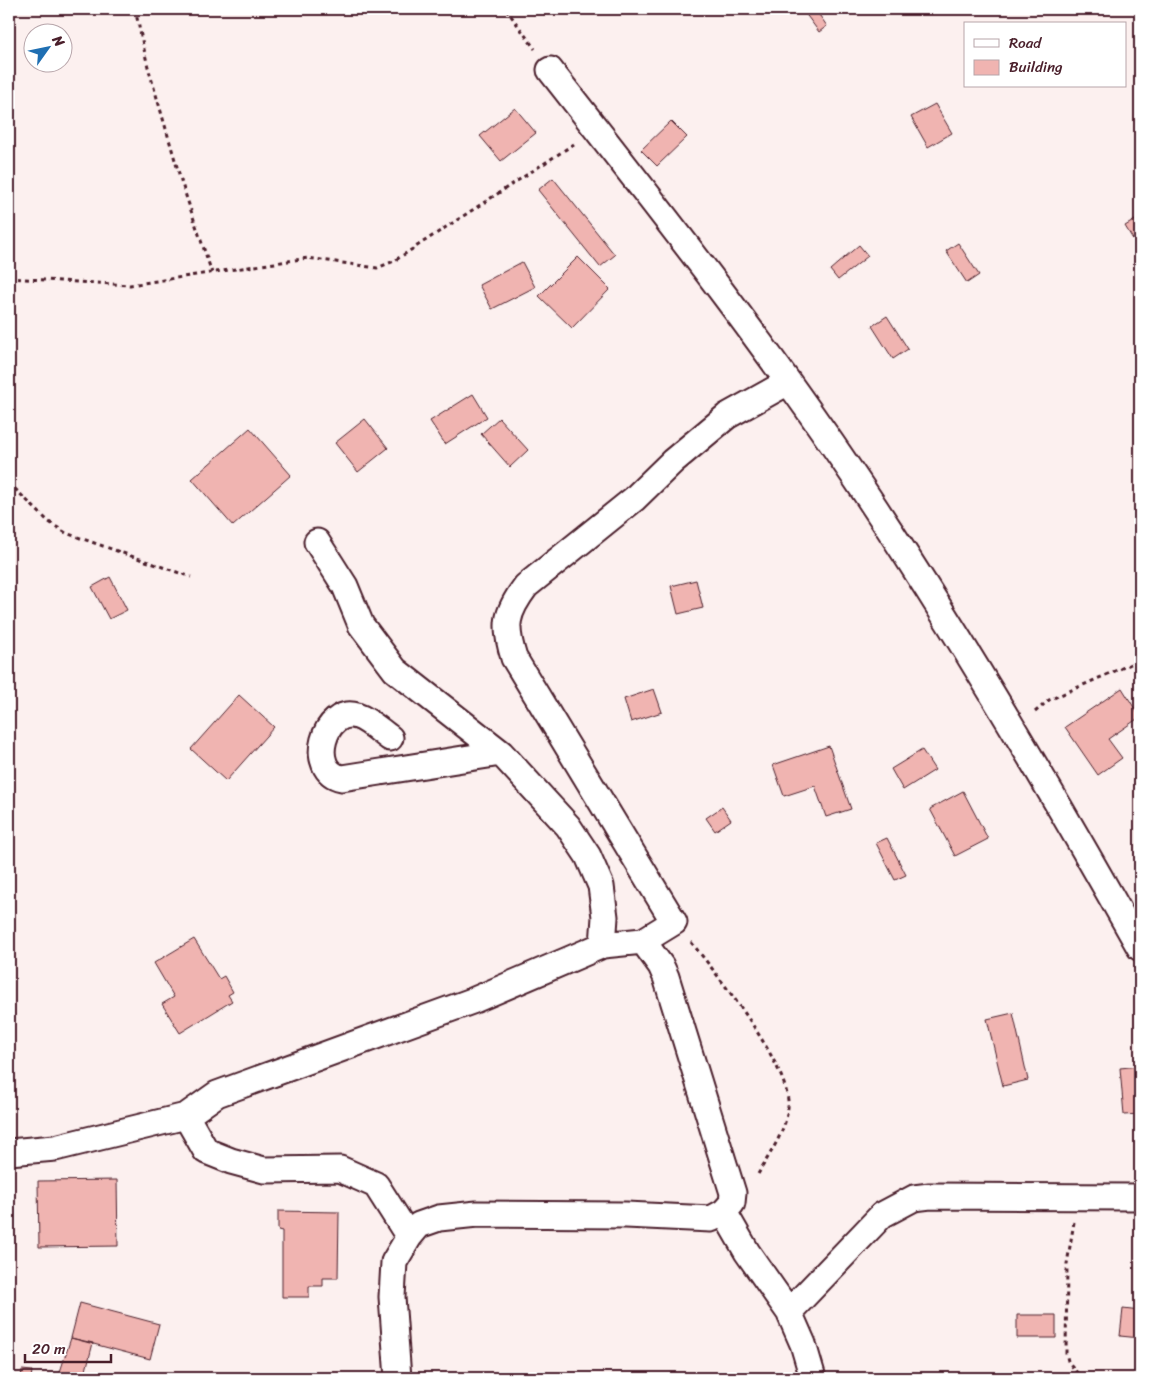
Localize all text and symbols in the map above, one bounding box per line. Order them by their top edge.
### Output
north arrow [22,22,72,72]
legend [964,22,1126,88]
text: N [45,29,72,52]
text: Road [1009,30,1042,56]
text: Building [1009,54,1063,80]
scale bar [25,1332,111,1364]
text: 20 m [32,1336,66,1362]

